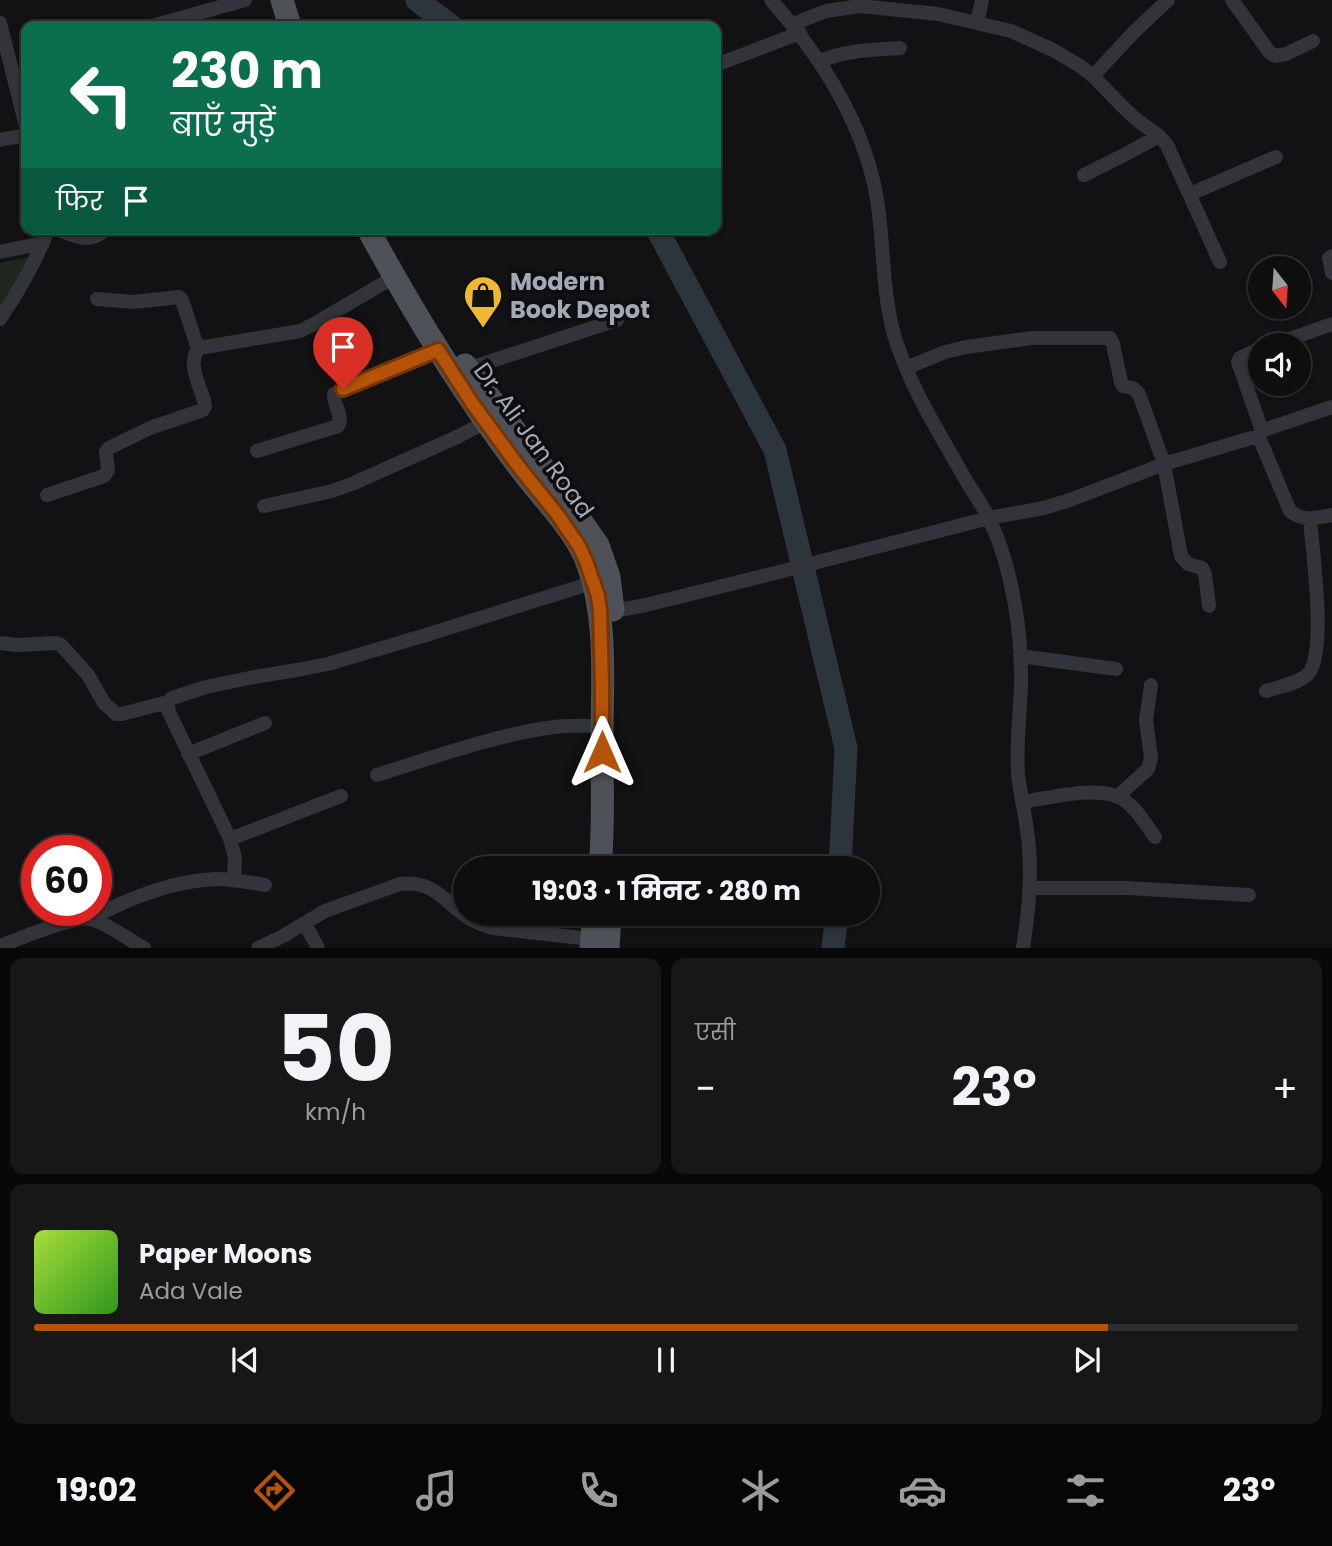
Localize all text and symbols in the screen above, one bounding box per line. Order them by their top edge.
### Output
text: 230 m [171,37,323,105]
icon: left [56,49,147,140]
text: बाएँ मुड़ें [171,102,275,147]
icon: arrive [117,182,155,220]
text: फिर [56,183,103,219]
north arrow [1248,256,1311,318]
map controls [1248,256,1311,396]
place label: Modern Book Depot [510,265,650,326]
shop icon: Modern Book Depot [462,274,504,329]
pin [313,317,373,389]
icon: arrive [324,328,362,366]
button: sound [1248,333,1311,396]
street label: Dr. Ali Jan Road [466,356,602,524]
position arrow [565,715,639,789]
speed limit sign: 60 [21,835,112,926]
text: 19:03 · 1 मिनट · 280 m [532,873,801,909]
text: 50 [276,985,395,1113]
text: एसी [695,1016,736,1048]
text: 23° [951,1051,1037,1124]
text: − [695,1062,716,1115]
text: + [1272,1062,1298,1115]
text: km/h [305,1096,366,1128]
text: Paper Moons [139,1236,312,1272]
text: Ada Vale [139,1275,243,1307]
icon: previous [226,1341,264,1379]
icon: pause [647,1341,685,1379]
icon: next [1068,1341,1106,1379]
icon: directions [250,1466,299,1515]
icon: music [412,1466,461,1515]
icon: phone [574,1466,623,1515]
icon: climate [736,1466,785,1515]
icon: car [898,1466,947,1515]
icon: filters [1061,1466,1110,1515]
text: 19:02 [57,1467,137,1512]
text: 23° [1223,1467,1275,1512]

